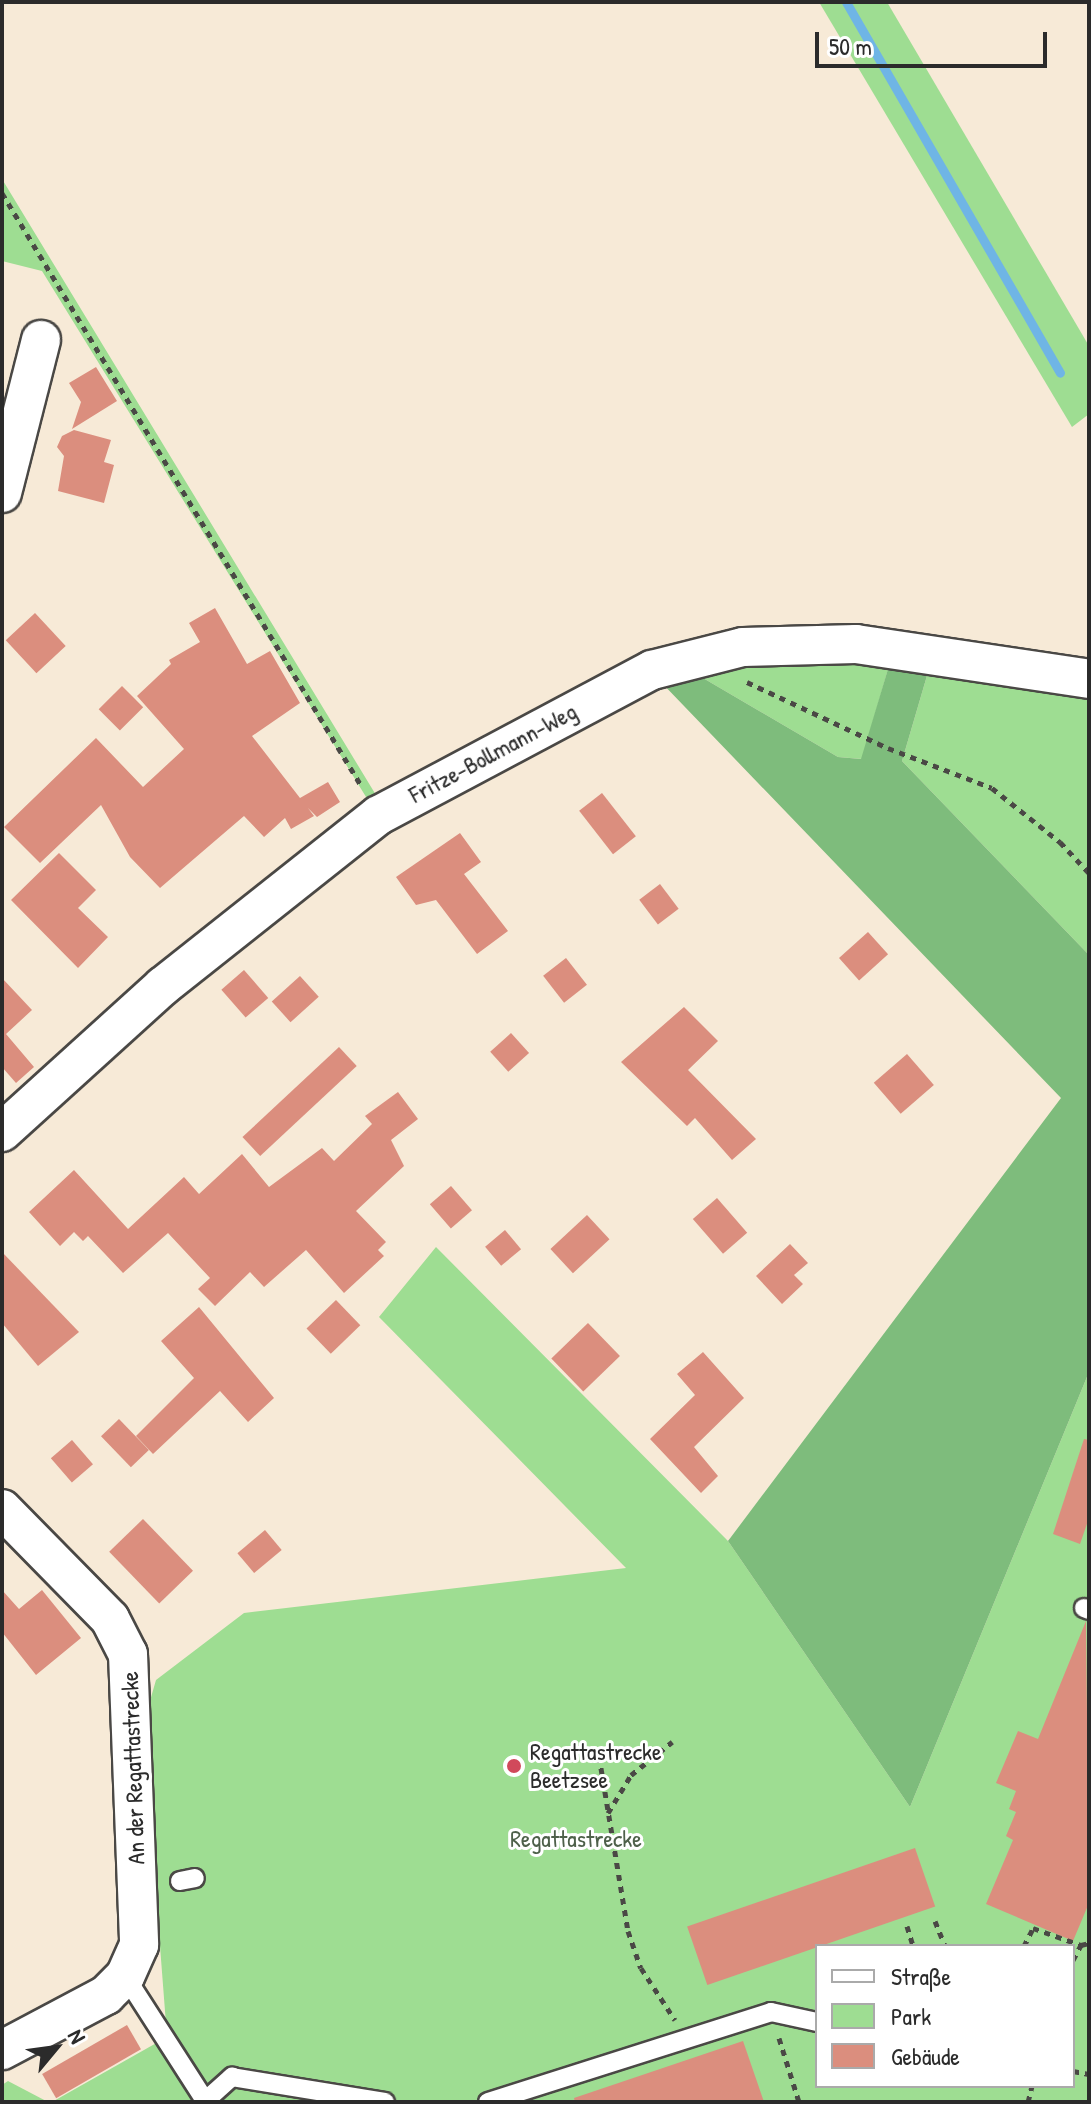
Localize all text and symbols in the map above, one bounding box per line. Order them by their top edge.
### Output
scale bar [819,16,1051,66]
text: 50 m [829,30,872,62]
street label: Fritze-Bollmann-Weg [404,697,582,809]
street label: An der Regattastrecke [115,1671,151,1865]
place label: Regattastrecke Beetzsee [530,1738,662,1794]
marker: Regattastrecke Beetzsee [505,1757,523,1775]
park label: Regattastrecke [510,1825,642,1853]
legend [815,1944,1075,2088]
text: Straße [891,1960,951,1992]
text: Park [891,2000,931,2032]
north arrow [16,2008,96,2088]
text: N [61,2024,93,2049]
text: Gebäude [891,2040,960,2072]

